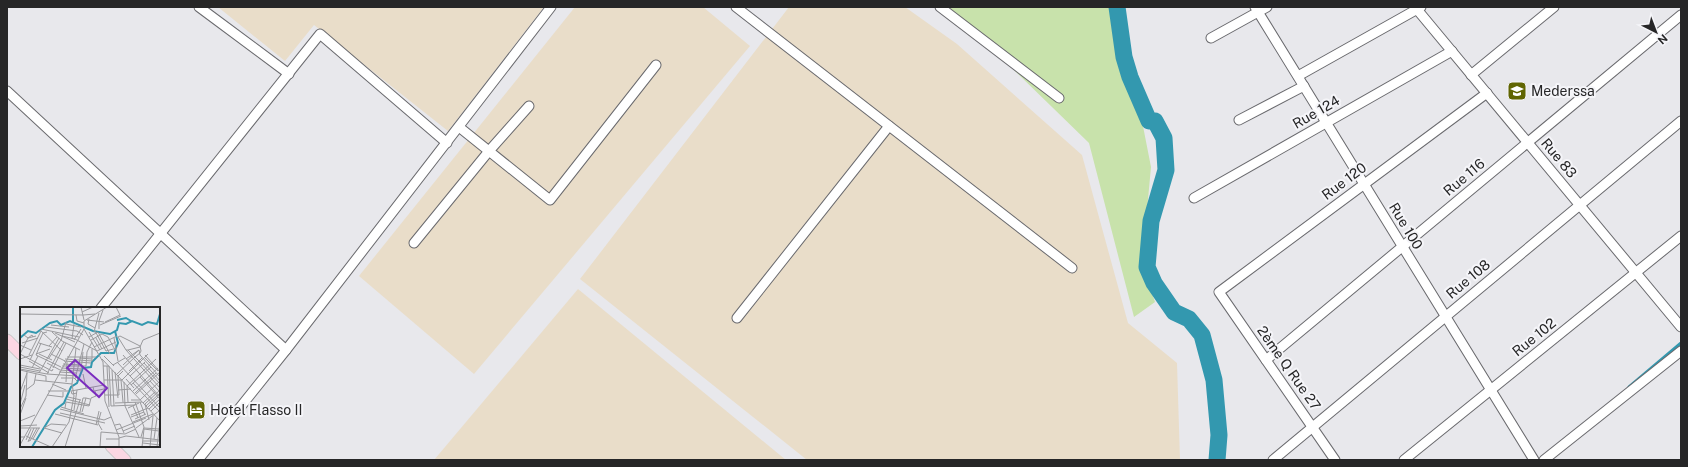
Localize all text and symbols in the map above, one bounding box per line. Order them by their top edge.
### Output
north arrow [1636,12,1676,52]
text: N [1655,32,1670,47]
school or university icon: Mederssa [1506,80,1528,102]
place label: Mederssa [1531,83,1595,99]
street label: Rue 124 [1290,92,1342,132]
street label: Rue 83 [1538,135,1580,181]
street label: Rue 116 [1440,155,1488,199]
street label: Rue 120 [1319,159,1369,203]
street label: Rue 100 [1386,200,1426,252]
street label: Rue 108 [1443,256,1493,302]
inset map [20,307,160,447]
street label: Rue 102 [1509,315,1559,359]
street label: 2ème Q Rue 27 [1254,323,1324,413]
hotel icon: Hotel Flasso II [185,399,207,421]
place label: Hotel Flasso II [210,402,303,418]

